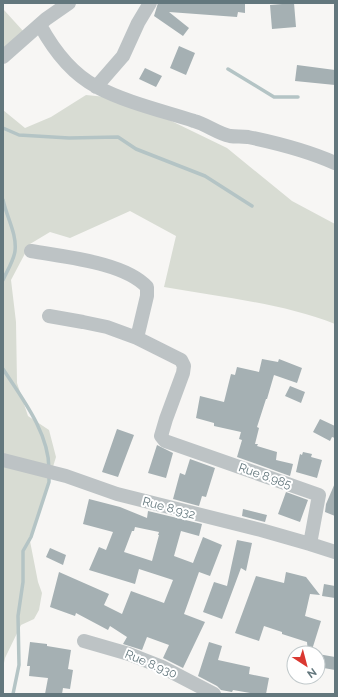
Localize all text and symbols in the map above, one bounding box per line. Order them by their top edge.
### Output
street label: Rue 8.985 [237,460,294,492]
street label: Rue 8.932 [141,494,197,522]
north arrow [286,645,326,685]
street label: Rue 8.930 [123,647,179,681]
text: N [304,665,319,680]

